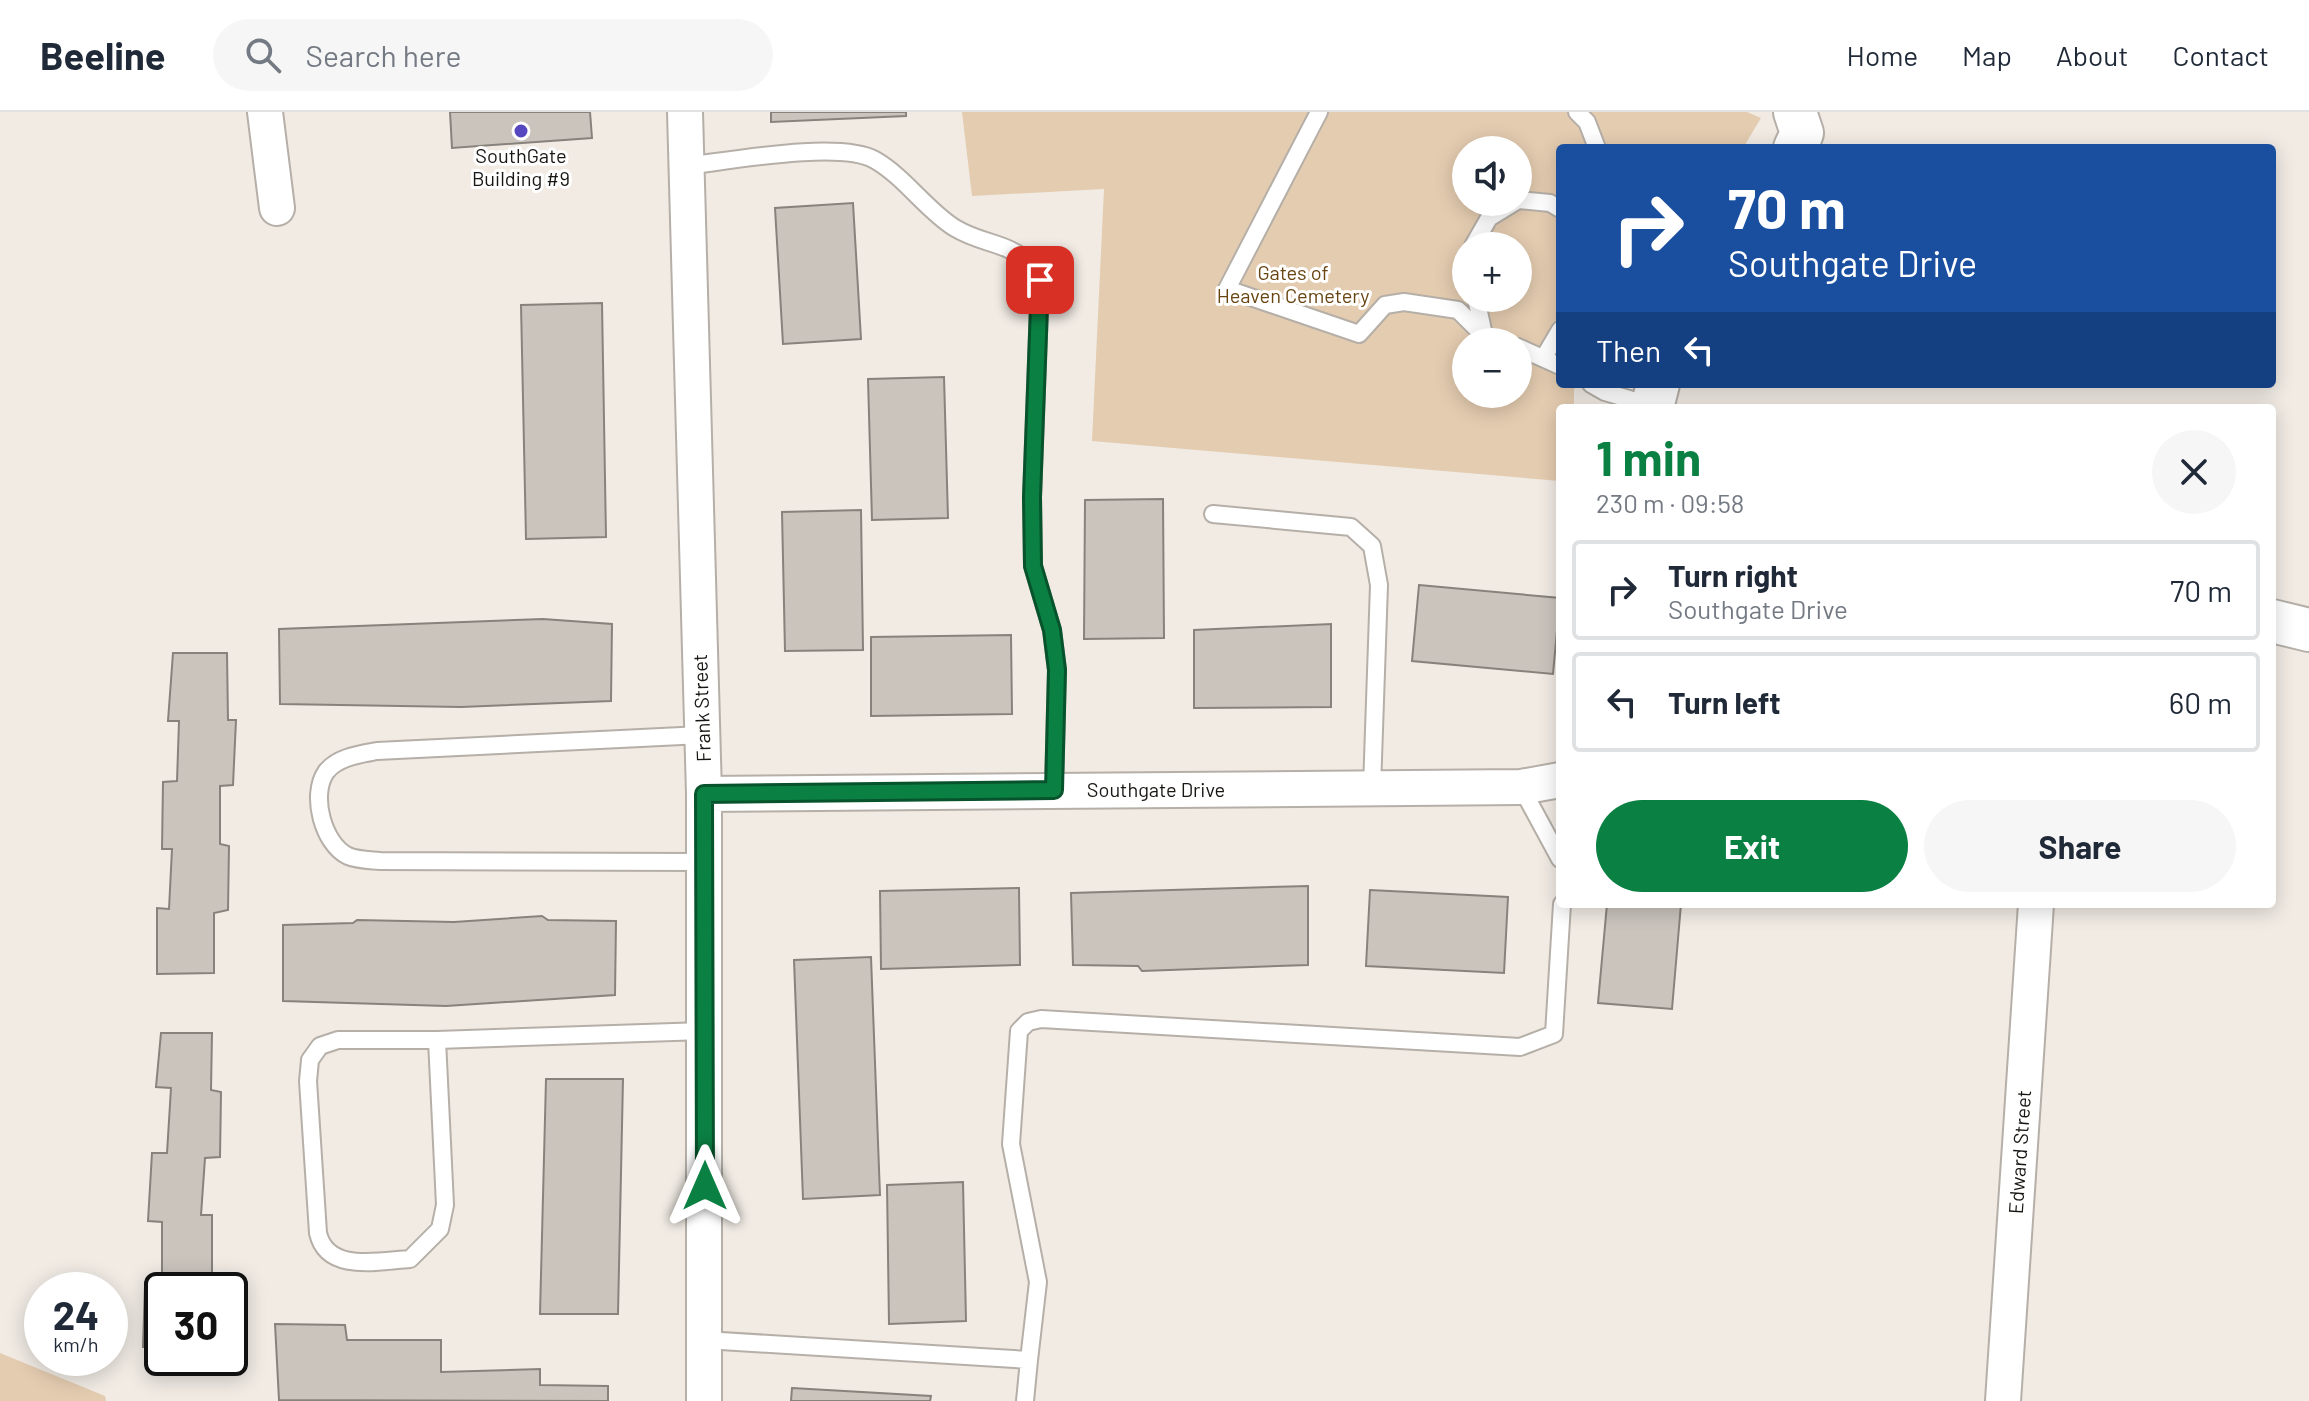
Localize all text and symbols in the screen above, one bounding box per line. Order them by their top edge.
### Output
search box [213,19,773,91]
text: Beeline [40,32,165,78]
icon: search [241,33,285,77]
text: Search here [305,37,461,73]
text: Home [1847,38,1918,72]
text: Map [1962,38,2012,72]
text: About [2056,38,2128,72]
text: Contact [2172,38,2269,72]
marker: SouthGate Building #9 [512,122,530,140]
map controls [1452,136,1532,408]
button: sound [1452,136,1532,216]
place label: SouthGate Building #9 [472,143,570,190]
text: 70 m [1728,173,1846,240]
icon: right [1596,176,1700,280]
button: + [1452,232,1532,312]
text: Southgate Drive [1728,241,1977,284]
pin [1006,246,1074,314]
icon: arrive [1018,258,1062,302]
park label: Gates of Heaven Cemetery [1217,260,1369,307]
button: − [1452,328,1532,408]
icon: left [1677,328,1721,372]
text: Then [1596,332,1661,368]
text: 1 min [1596,428,1701,486]
button: close [2152,430,2236,514]
text: 230 m · 09:58 [1596,487,1744,518]
text: Turn right [1668,557,1798,593]
icon: right [1600,568,1644,612]
text: 70 m [2170,572,2232,608]
text: Southgate Drive [1668,593,1848,624]
street label: Frank Street [687,654,715,762]
icon: left [1600,680,1644,724]
text: Turn left [1668,684,1781,720]
text: 60 m [2169,684,2232,720]
street label: Southgate Drive [1087,777,1225,801]
button: Exit [1596,800,1908,892]
button: Share [1924,800,2236,892]
street label: Edward Street [2003,1089,2035,1215]
position arrow [663,1144,747,1228]
speed limit sign: 30 [144,1272,248,1376]
text: 24 [53,1290,99,1338]
text: km/h [53,1332,99,1356]

